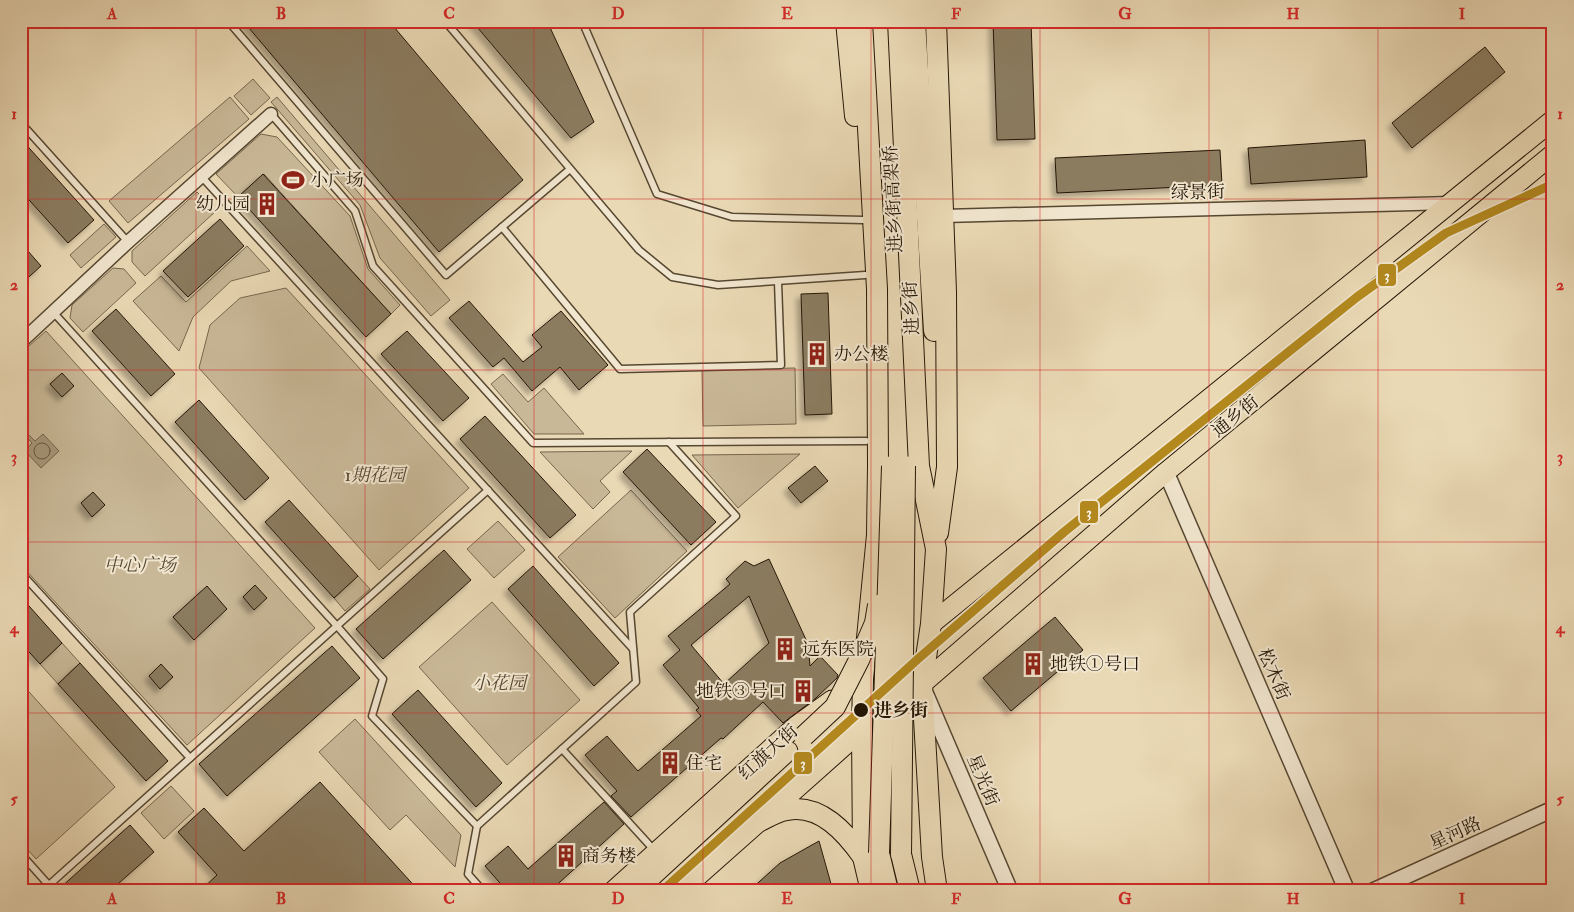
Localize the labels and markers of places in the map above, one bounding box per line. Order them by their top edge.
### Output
sports icon: 小广场 [280,167,306,193]
place label: 小广场 [310,169,364,192]
building icon: 幼儿园 [254,191,280,217]
place label: 幼儿园 [196,193,250,216]
building icon: 办公楼 [804,341,830,367]
place label: 办公楼 [834,343,888,366]
building icon: 远东医院 [772,636,798,662]
place label: 远东医院 [802,638,874,661]
building icon: 地铁①号口 [1020,651,1046,677]
place label: 地铁①号口 [1050,653,1140,676]
building icon: 地铁③号口 [790,678,816,704]
place label: 地铁③号口 [696,680,786,703]
place label: 进乡街 [874,699,928,722]
marker: 进乡街 [852,701,870,719]
building icon: 住宅 [657,750,683,776]
place label: 住宅 [686,752,722,775]
building icon: 商务楼 [553,843,579,869]
place label: 商务楼 [582,845,636,868]

